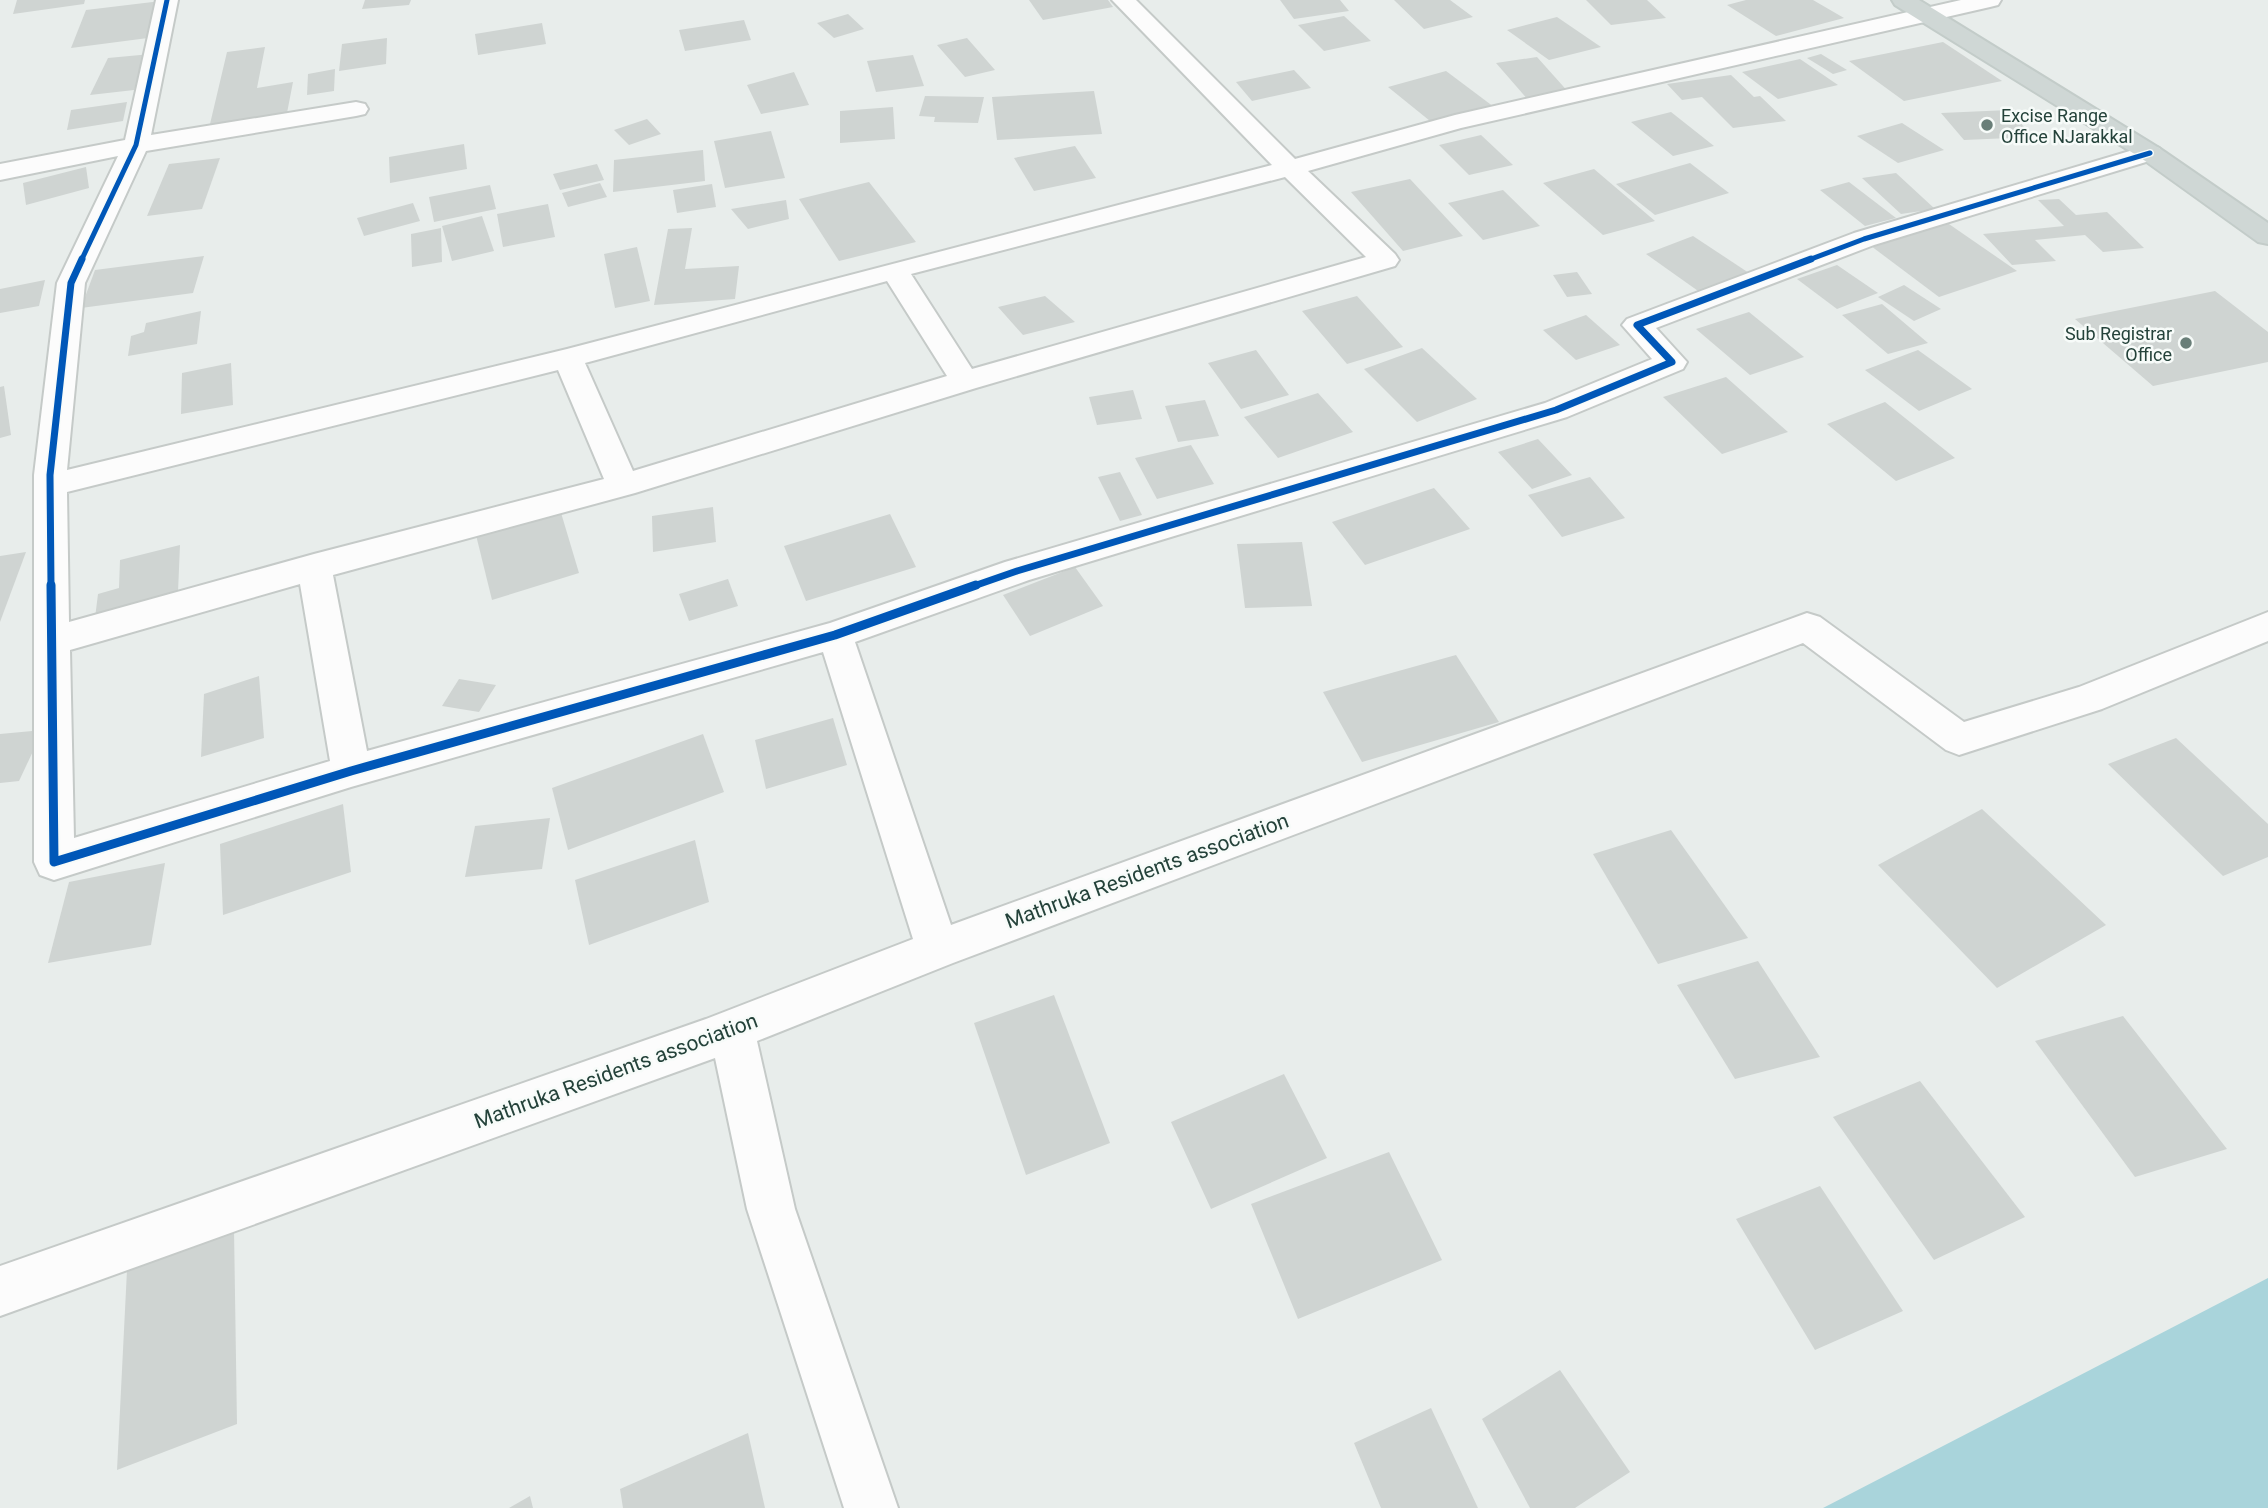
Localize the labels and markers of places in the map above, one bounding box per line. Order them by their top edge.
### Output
place label: Excise Range Office NJarakkal [2001,105,2133,147]
marker: Excise Range Office NJarakkal [1979,117,1995,133]
place label: Sub Registrar Office [2065,323,2172,365]
marker: Sub Registrar Office [2178,335,2194,351]

